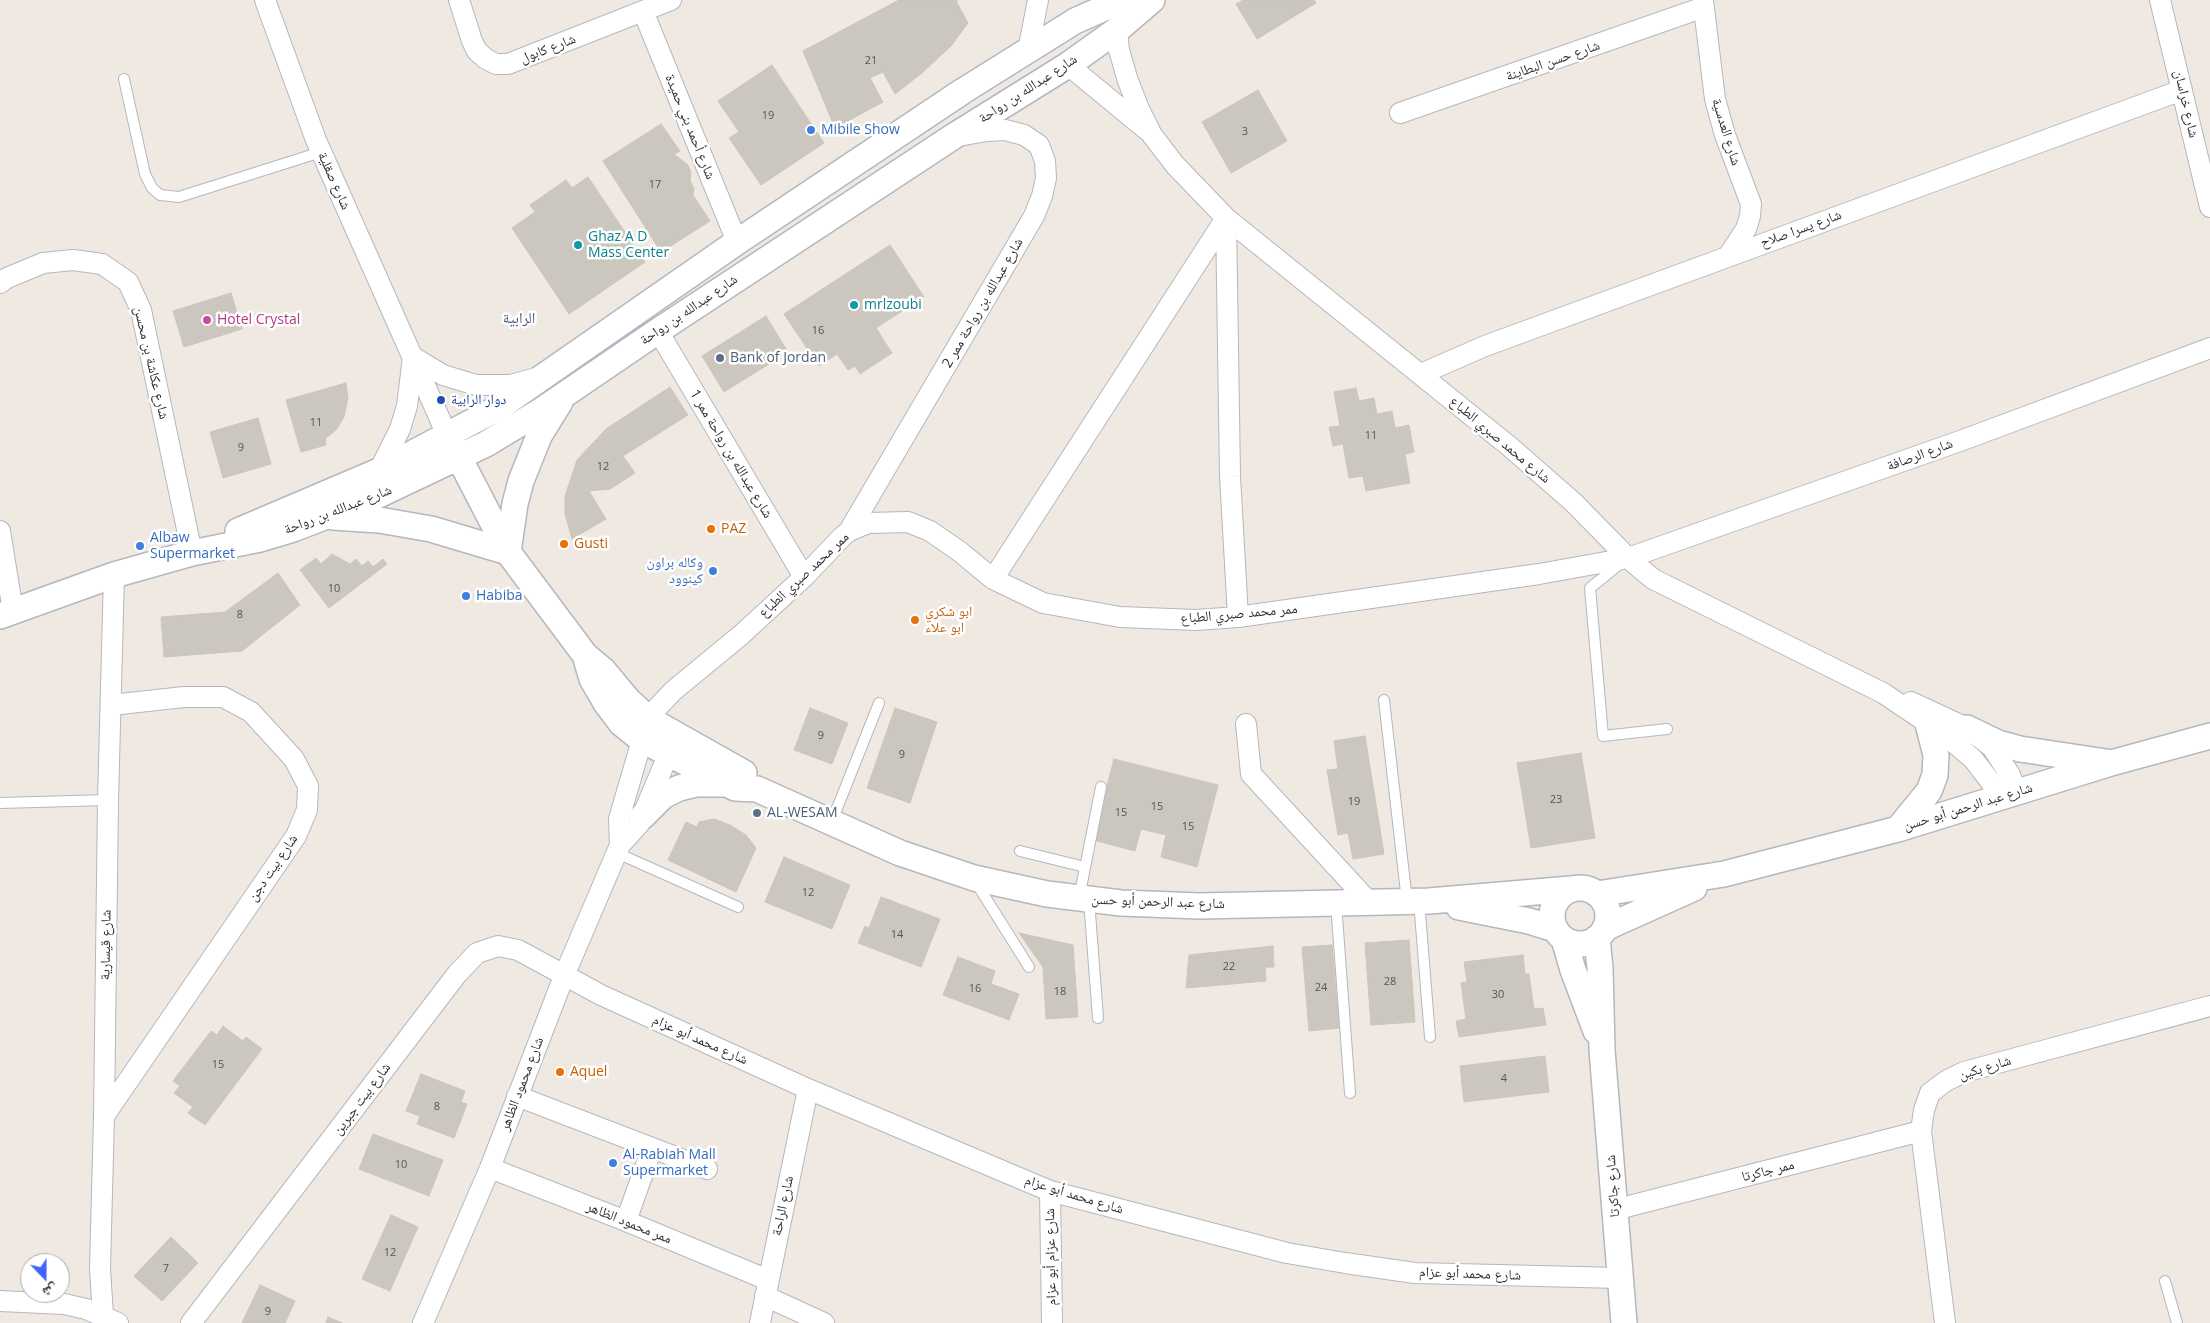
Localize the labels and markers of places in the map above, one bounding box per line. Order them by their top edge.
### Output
place label: Mibile Show [821,122,900,138]
marker: Mibile Show [805,124,817,136]
place label: Ghaz A D Mass Center [588,229,669,262]
marker: Ghaz A D Mass Center [572,239,584,251]
place label: mrlzoubi [864,297,922,313]
marker: mrlzoubi [848,299,860,311]
place label: Hotel Crystal [217,312,300,328]
marker: Hotel Crystal [201,314,213,326]
place label: Bank of Jordan [730,350,826,366]
marker: Bank of Jordan [714,352,726,364]
place label: دوار الرابية [451,392,506,408]
marker: دوار الرابية [435,394,447,406]
place label: PAZ [721,521,746,537]
marker: PAZ [705,523,717,535]
place label: Albaw Supermarket [150,530,235,562]
place label: Gusti [574,536,608,552]
marker: Gusti [558,538,570,550]
marker: Albaw Supermarket [134,540,146,552]
place label: وكاله براون كينوود [647,555,703,588]
marker: وكاله براون كينوود [707,565,719,577]
place label: Habiba [476,588,523,604]
marker: Habiba [460,590,472,602]
place label: ابو شكري ابو علاء [925,604,972,636]
marker: ابو شكري ابو علاء [909,614,921,626]
place label: AL-WESAM [767,805,837,821]
marker: AL-WESAM [751,807,763,819]
place label: Aquel [570,1064,607,1080]
marker: Aquel [554,1066,566,1078]
place label: Al-Rabiah Mall Supermarket [623,1147,716,1180]
marker: Al-Rabiah Mall Supermarket [607,1157,619,1169]

